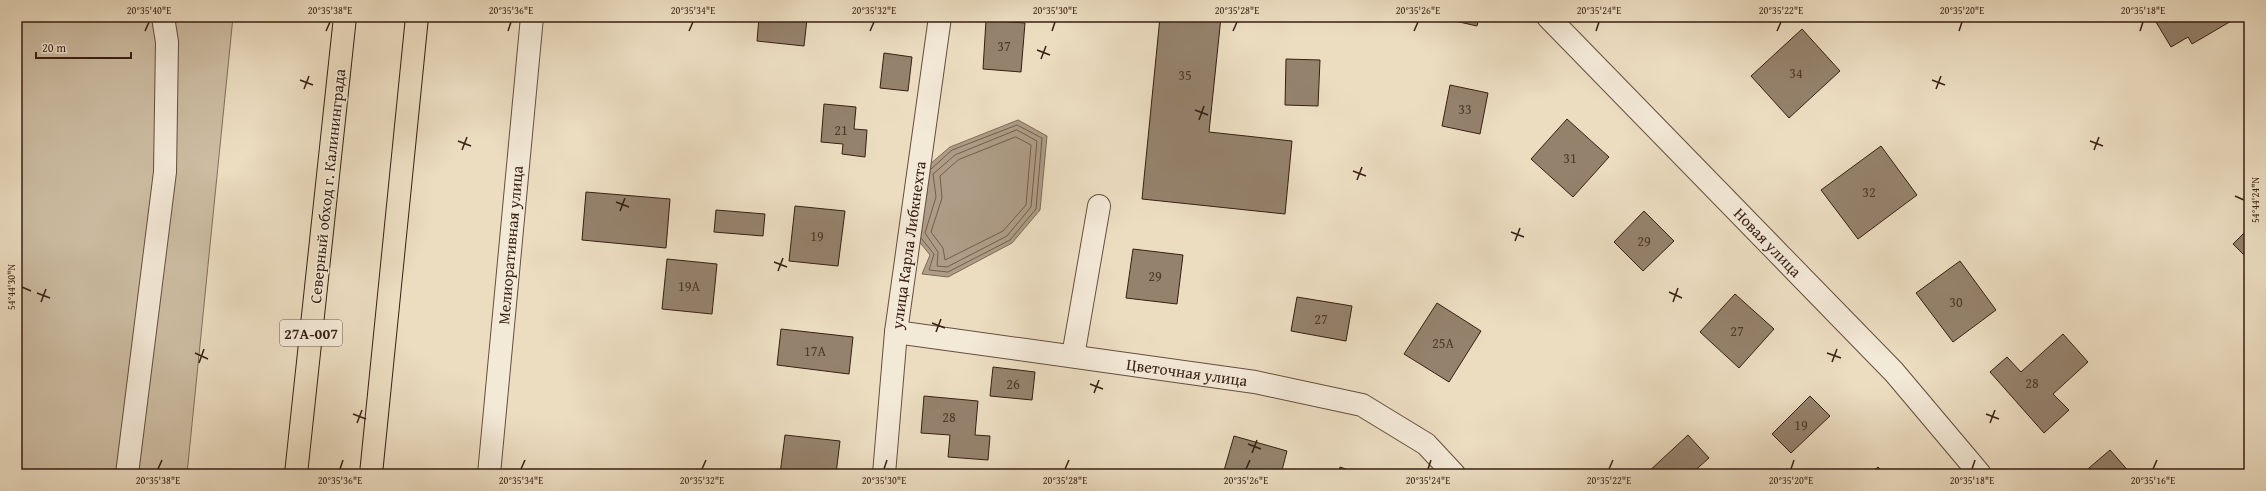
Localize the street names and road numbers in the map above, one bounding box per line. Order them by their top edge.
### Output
street label: Северный обход г. Калининграда [303,67,351,305]
street label: улица Карла Либкнехта [884,159,932,331]
street label: Мелиоративная улица [491,164,529,326]
street label: Новая улица [1728,202,1808,283]
road number: 27А-007 [280,320,342,346]
street label: Цветочная улица [1125,352,1249,392]

